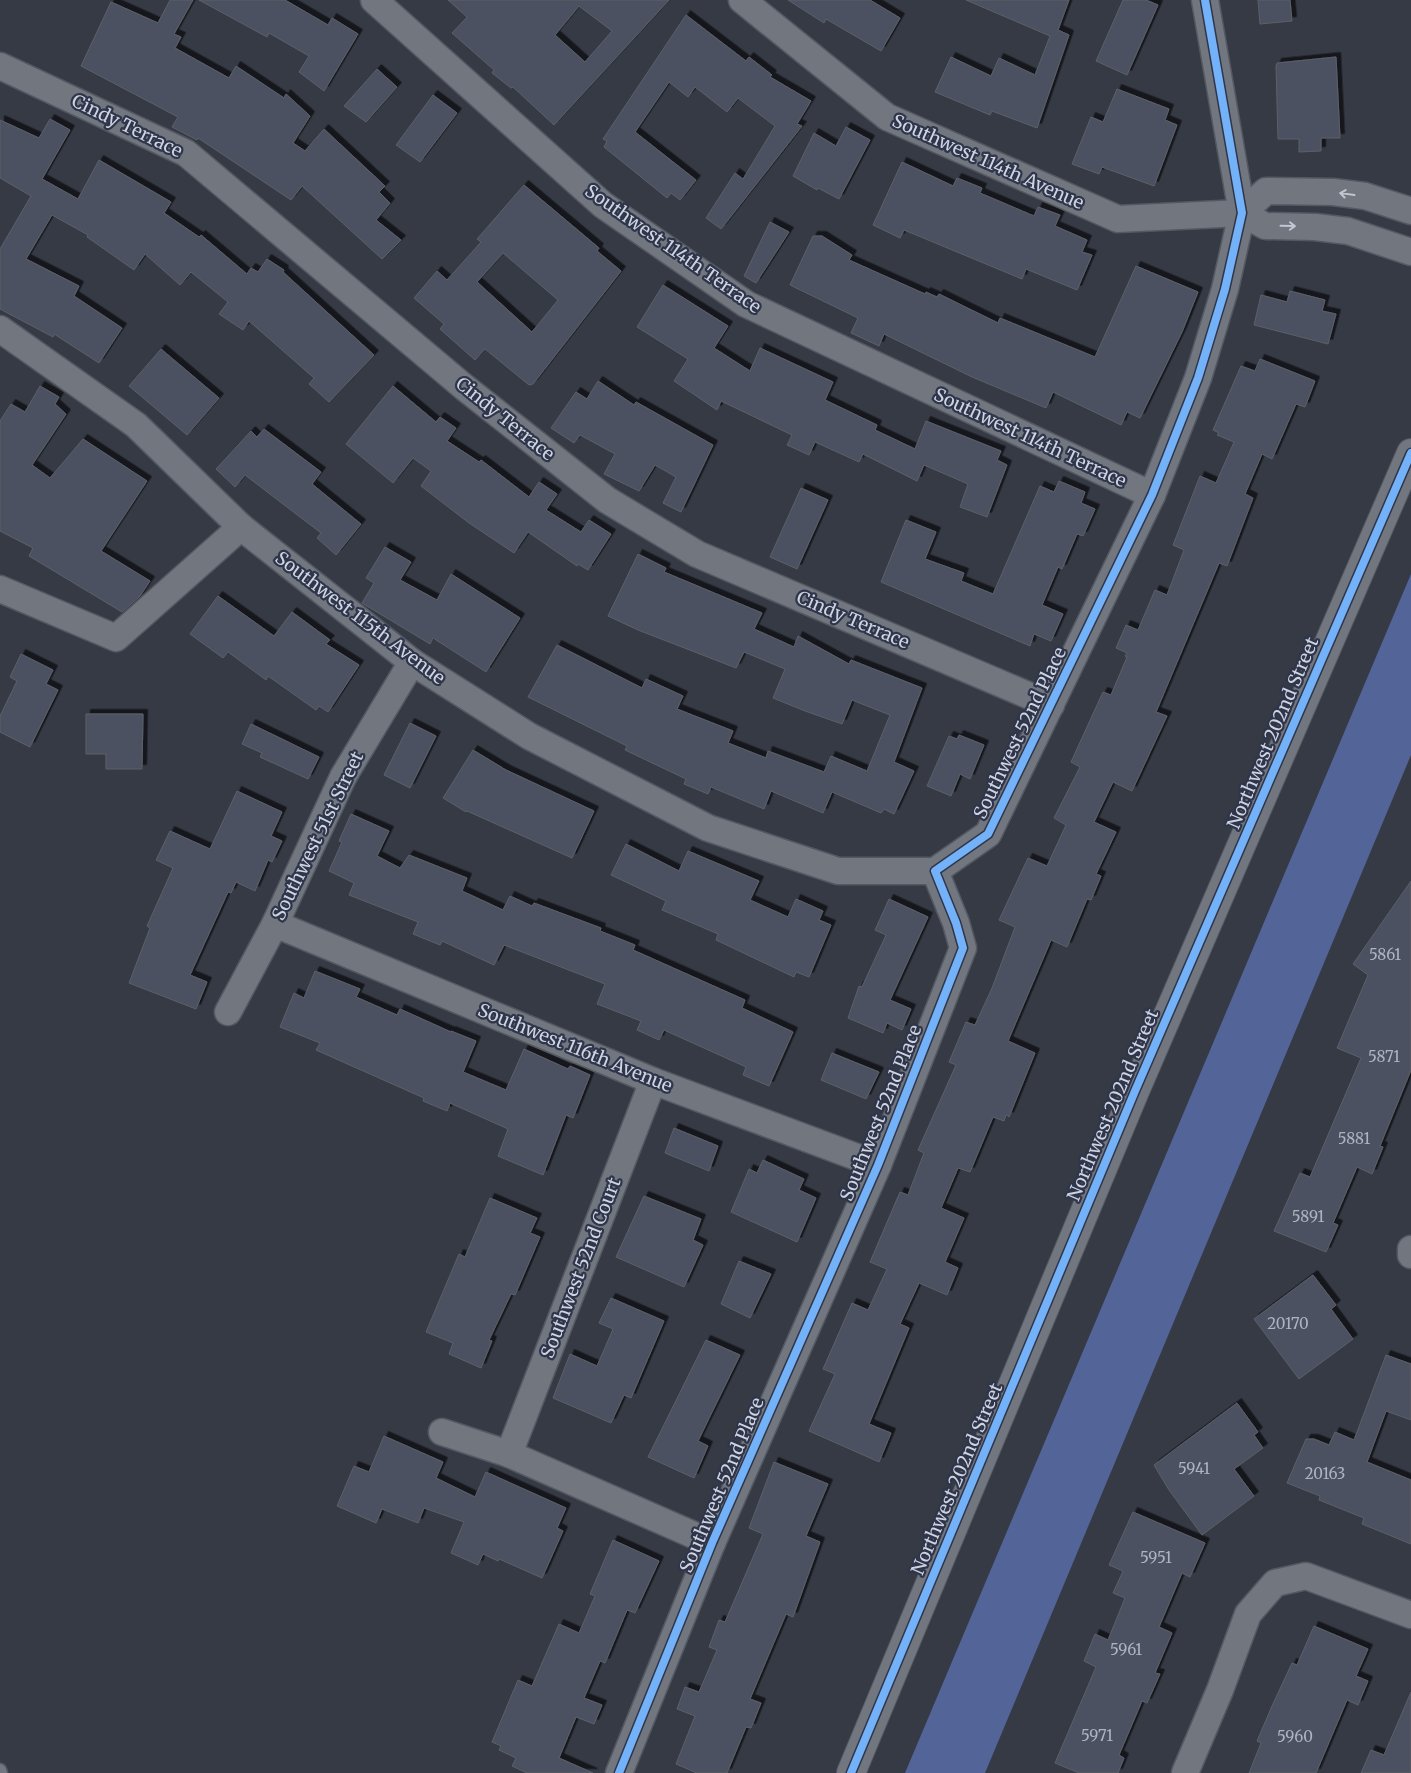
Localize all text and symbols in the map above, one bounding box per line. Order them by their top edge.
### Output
street label: Cindy Terrace [68,89,186,162]
street label: Southwest 114th Avenue [889,109,1088,214]
street label: Southwest 114th Terrace [581,179,766,318]
one-way arrow [1340,189,1356,199]
one-way arrow [1280,221,1296,231]
street label: Cindy Terrace [451,372,559,465]
street label: Southwest 114th Terrace [930,383,1130,492]
street label: Southwest 115th Avenue [271,546,450,689]
street label: Cindy Terrace [793,585,913,654]
street label: Northwest 202nd Street [1222,633,1323,832]
street label: Southwest 52nd Place [968,643,1071,822]
street label: Southwest 51st Street [267,748,368,924]
house number: 5861 [1369,945,1401,964]
street label: Southwest 116th Avenue [475,998,676,1097]
street label: Northwest 202nd Street [1062,1005,1163,1204]
street label: Southwest 52nd Place [835,1021,926,1204]
house number: 5871 [1368,1047,1400,1066]
house number: 5881 [1338,1129,1371,1148]
street label: Southwest 52nd Court [535,1174,626,1361]
house number: 5891 [1292,1207,1324,1226]
house number: 20170 [1267,1314,1309,1333]
street label: Northwest 202nd Street [906,1379,1007,1578]
street label: Southwest 52nd Place [674,1394,769,1576]
house number: 5941 [1178,1459,1210,1478]
house number: 20163 [1305,1464,1345,1483]
house number: 5951 [1140,1548,1172,1567]
house number: 5961 [1110,1640,1142,1659]
house number: 5971 [1081,1726,1113,1745]
house number: 5960 [1277,1727,1313,1746]

